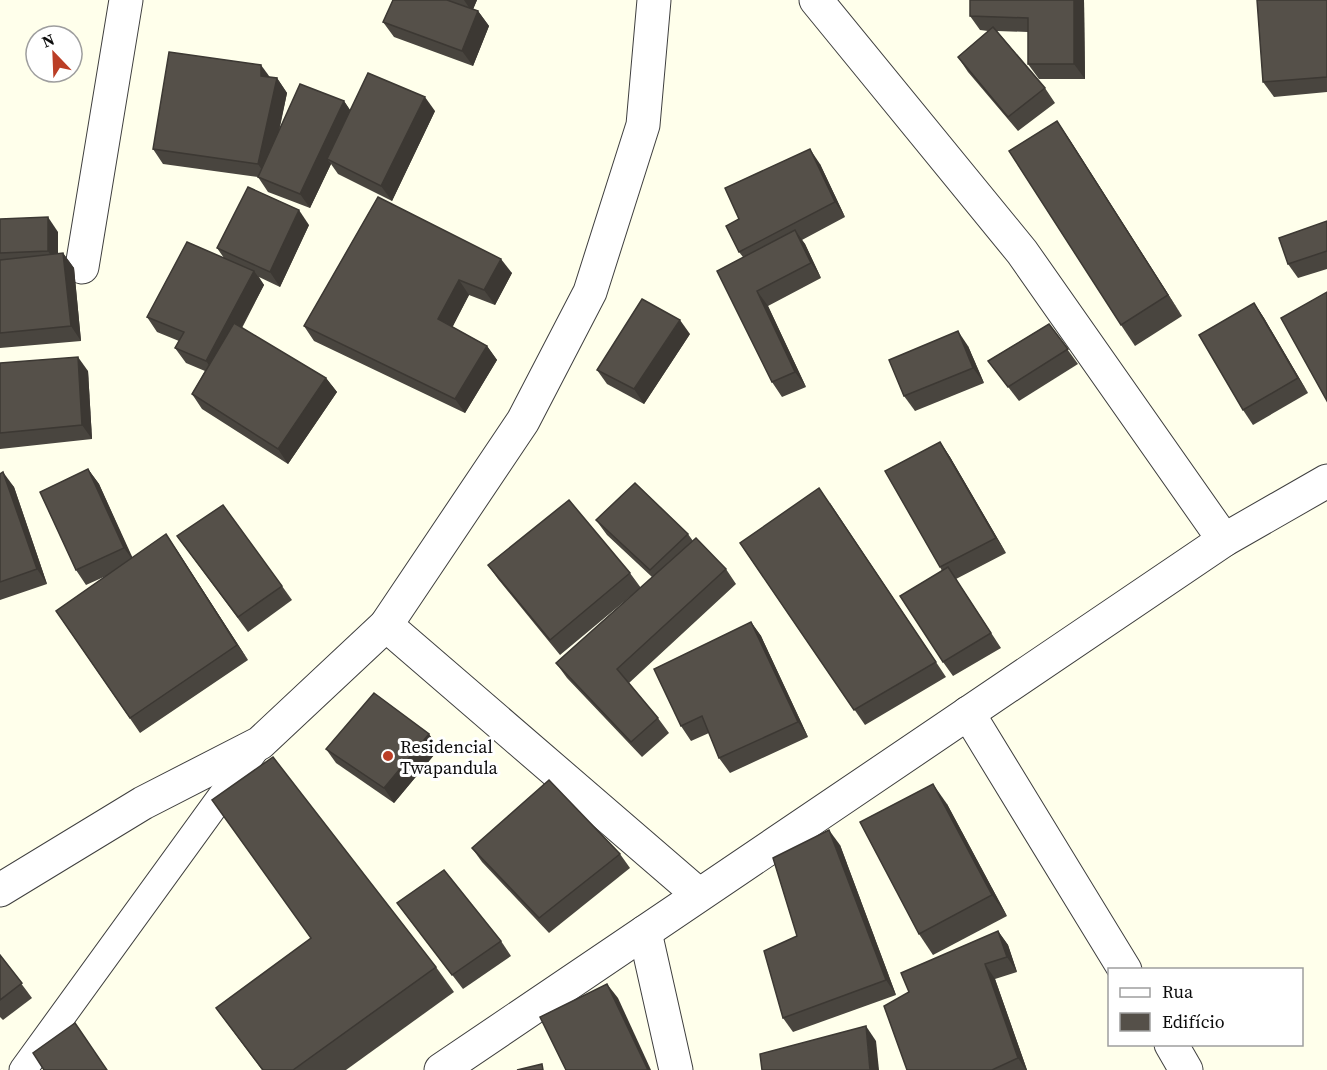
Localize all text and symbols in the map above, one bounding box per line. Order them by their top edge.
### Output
north arrow [24,24,84,84]
text: N [38,28,58,53]
place label: Residencial Twapandula [400,734,499,780]
marker: Residencial Twapandula [381,749,395,763]
legend [1108,968,1303,1046]
text: Rua [1162,979,1194,1004]
text: Edifício [1162,1009,1225,1034]

